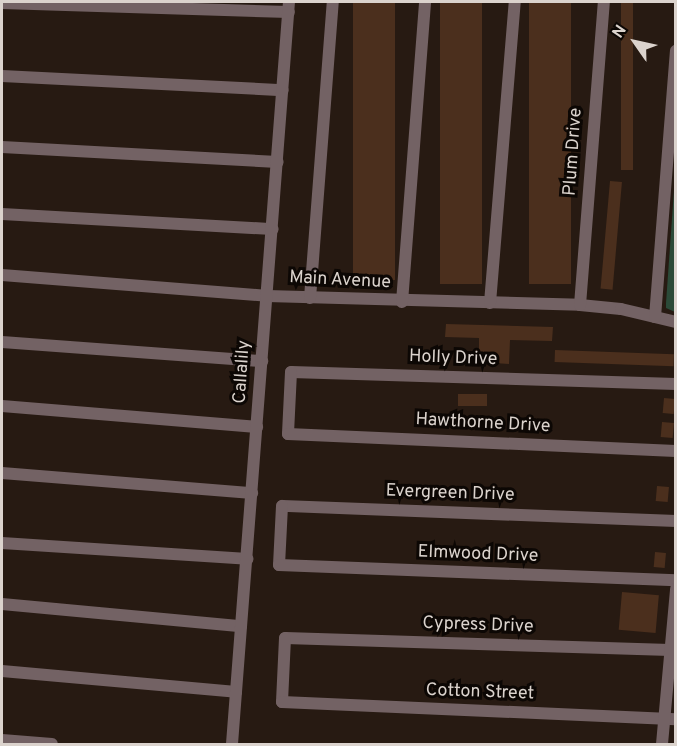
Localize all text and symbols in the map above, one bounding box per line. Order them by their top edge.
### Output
north arrow [605,12,665,72]
text: N [609,22,632,42]
street label: Plum Drive [560,107,588,197]
street label: Main Avenue [288,268,392,294]
street label: Callalily [230,340,256,404]
street label: Holly Drive [408,347,498,371]
street label: Hawthorne Drive [415,410,551,438]
street label: Evergreen Drive [385,481,515,507]
street label: Elmwood Drive [417,542,539,568]
street label: Cypress Drive [422,613,534,639]
street label: Cotton Street [425,680,535,706]

